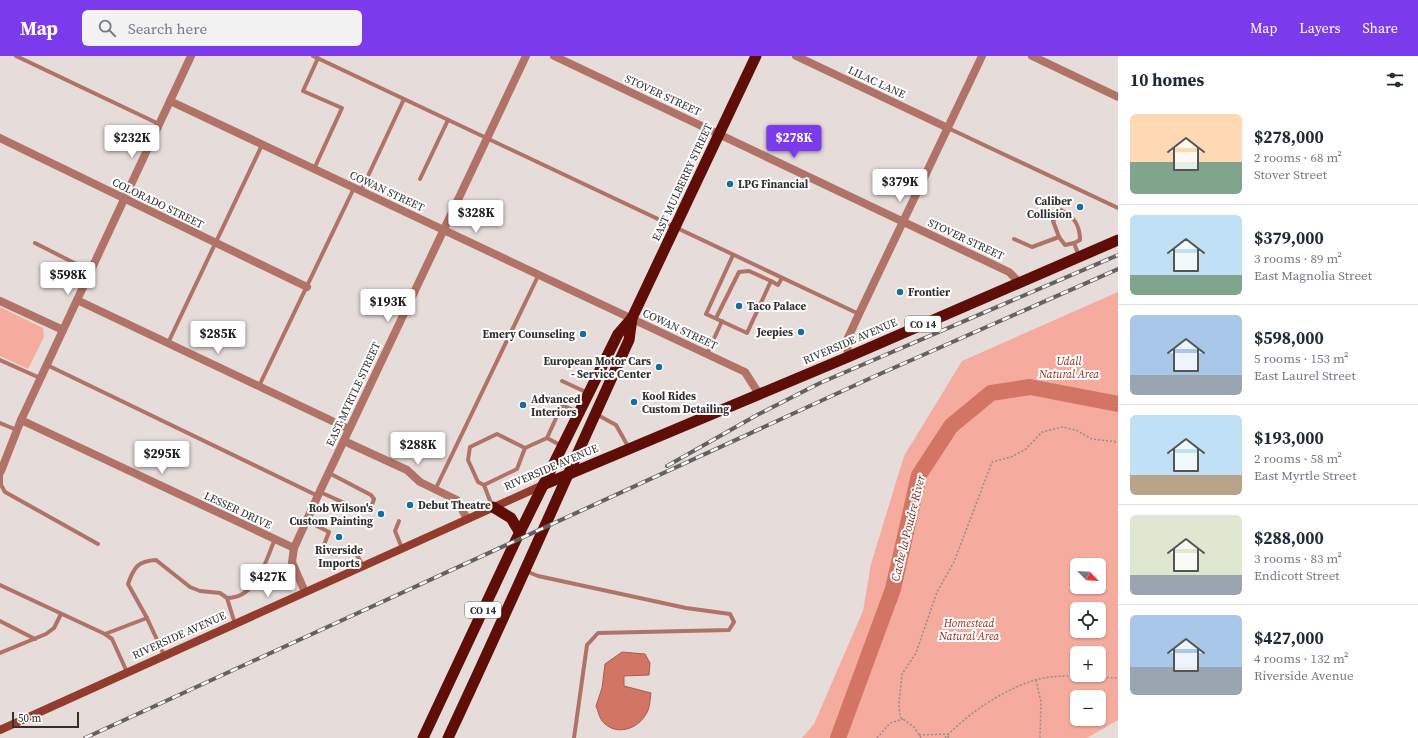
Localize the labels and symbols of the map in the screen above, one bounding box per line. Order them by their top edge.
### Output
street label: LILAC LANE [846,63,908,102]
street label: STOVER STREET [622,71,704,120]
street label: EAST MULBERRY STREET [649,121,716,243]
pin: $232K [104,125,160,159]
pin: $278K [766,125,822,159]
street label: COWAN STREET [347,168,427,215]
pin: $379K [872,169,928,203]
street label: COLORADO STREET [109,175,206,232]
place label: LPG Financial [738,177,809,192]
marker: LPG Financial [725,179,735,189]
place label: Caliber Collision [1027,194,1073,222]
pin: $328K [448,200,504,234]
marker: Caliber Collision [1075,202,1085,212]
street label: STOVER STREET [925,215,1007,264]
pin: $598K [40,262,96,296]
place label: Frontier [908,285,951,300]
marker: Frontier [895,287,905,297]
pin: $193K [360,289,416,323]
place label: Taco Palace [747,299,807,314]
marker: Taco Palace [734,301,744,311]
street label: COWAN STREET [640,306,720,353]
street label: RIVERSIDE AVENUE [801,315,900,368]
road number: CO 14 [905,316,941,332]
pin: $285K [190,321,246,355]
place label: Jeepies [756,325,793,340]
place label: Emery Counseling [482,327,575,342]
marker: Jeepies [796,327,806,337]
marker: Emery Counseling [578,329,588,339]
street label: EAST MYRTLE STREET [323,339,384,449]
place label: European Motor Cars - Service Center [543,354,652,382]
park label: Udall Natural Area [1038,354,1099,382]
marker: European Motor Cars - Service Center [654,362,664,372]
place label: Kool Rides Custom Detailing [642,389,729,417]
place label: Advanced Interiors [531,392,581,420]
marker: Kool Rides Custom Detailing [629,397,639,407]
marker: Advanced Interiors [518,400,528,410]
pin: $288K [390,432,446,466]
pin: $295K [134,441,190,475]
street label: RIVERSIDE AVENUE [502,441,601,494]
water label: Cache la Poudre River [887,472,929,583]
street label: LESSER DRIVE [201,488,274,533]
place label: Debut Theatre [418,498,491,513]
marker: Debut Theatre [405,500,415,510]
place label: Rob Wilson's Custom Painting [289,501,373,529]
marker: Rob Wilson's Custom Painting [376,509,386,519]
marker: Riverside Imports [334,532,344,542]
place label: Riverside Imports [315,543,363,571]
north arrow [1070,558,1106,594]
pin: $427K [240,564,296,598]
road number: CO 14 [465,602,501,618]
street label: RIVERSIDE AVENUE [130,608,229,663]
park label: Homestead Natural Area [938,616,999,644]
scale bar [12,710,79,729]

